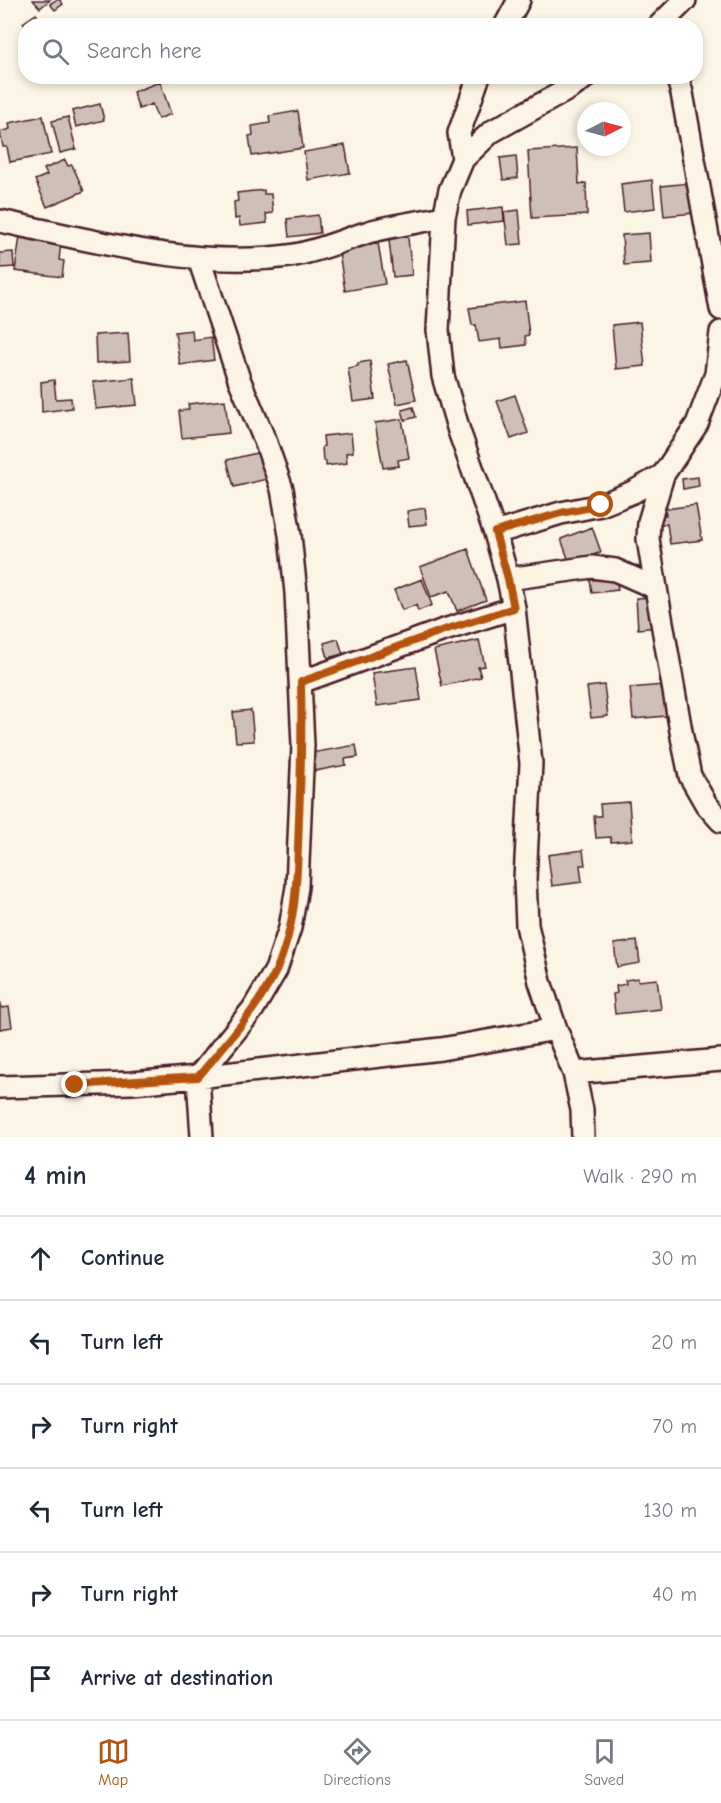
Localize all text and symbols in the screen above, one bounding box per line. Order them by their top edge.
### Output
search box [18,18,703,84]
icon: search [39,35,72,68]
text: Search here [87,38,202,64]
north arrow [577,102,631,156]
route start [587,491,613,517]
route end [61,1071,87,1097]
text: 4 min [24,1161,87,1191]
text: Walk · 290 m [583,1165,697,1188]
icon: ahead [24,1242,57,1275]
text: Continue [81,1245,164,1271]
text: 30 m [651,1247,697,1270]
icon: left [24,1326,57,1359]
text: Turn left [81,1329,163,1355]
text: 20 m [651,1331,697,1354]
icon: right [24,1410,57,1443]
text: Turn right [81,1413,178,1439]
text: 70 m [652,1415,697,1438]
icon: left [24,1494,57,1527]
text: Turn left [81,1497,163,1523]
text: 130 m [644,1499,697,1522]
icon: right [24,1578,57,1611]
text: Turn right [81,1581,178,1607]
text: 40 m [652,1583,697,1606]
icon: arrive [24,1662,57,1695]
text: Arrive at destination [81,1665,273,1691]
tab: Map [97,1735,130,1789]
tab: Directions [323,1735,391,1789]
tab: Saved [584,1735,624,1789]

